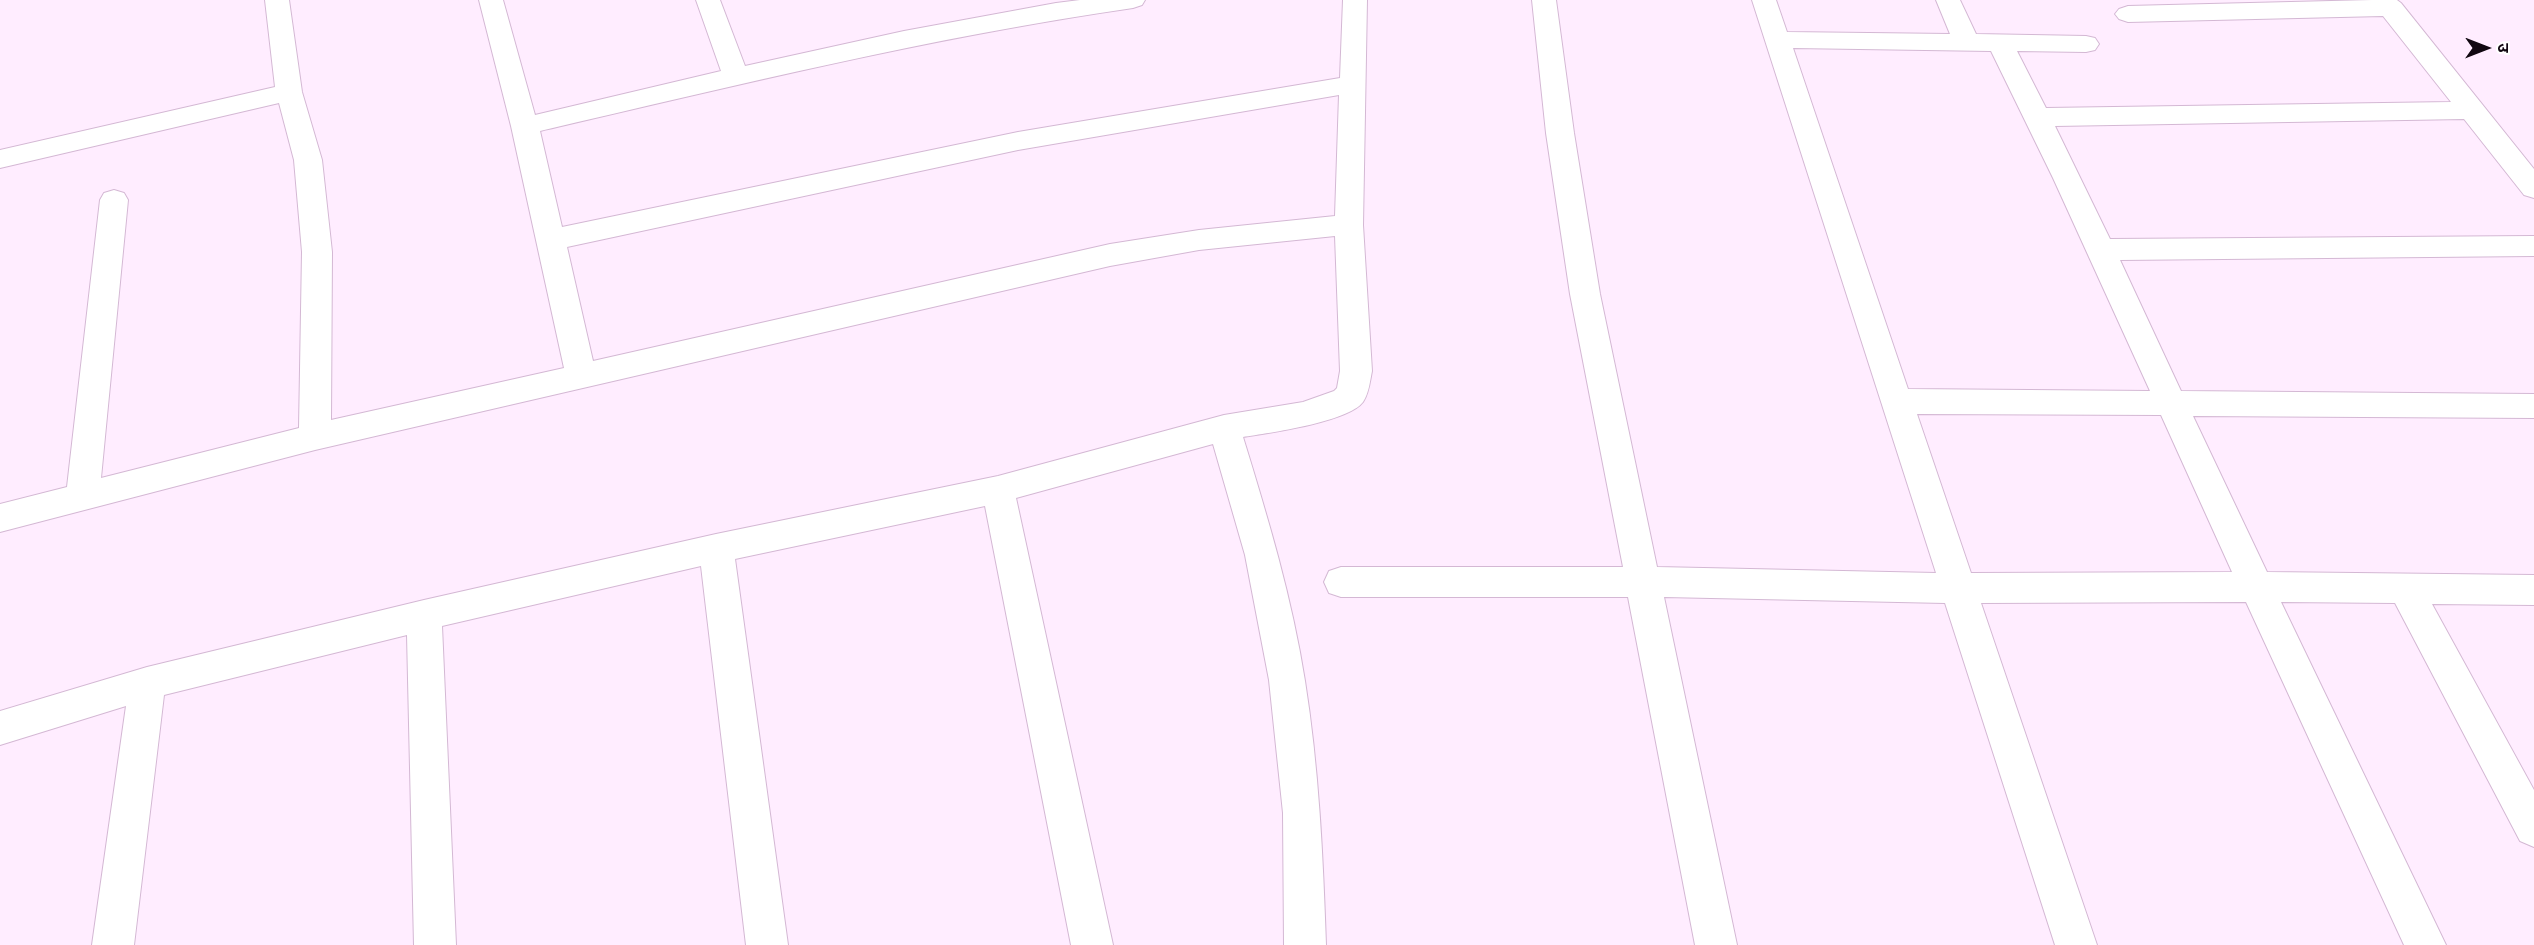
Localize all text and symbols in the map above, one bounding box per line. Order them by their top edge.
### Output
north arrow [2456,18,2516,78]
text: उ [2494,43,2514,53]

